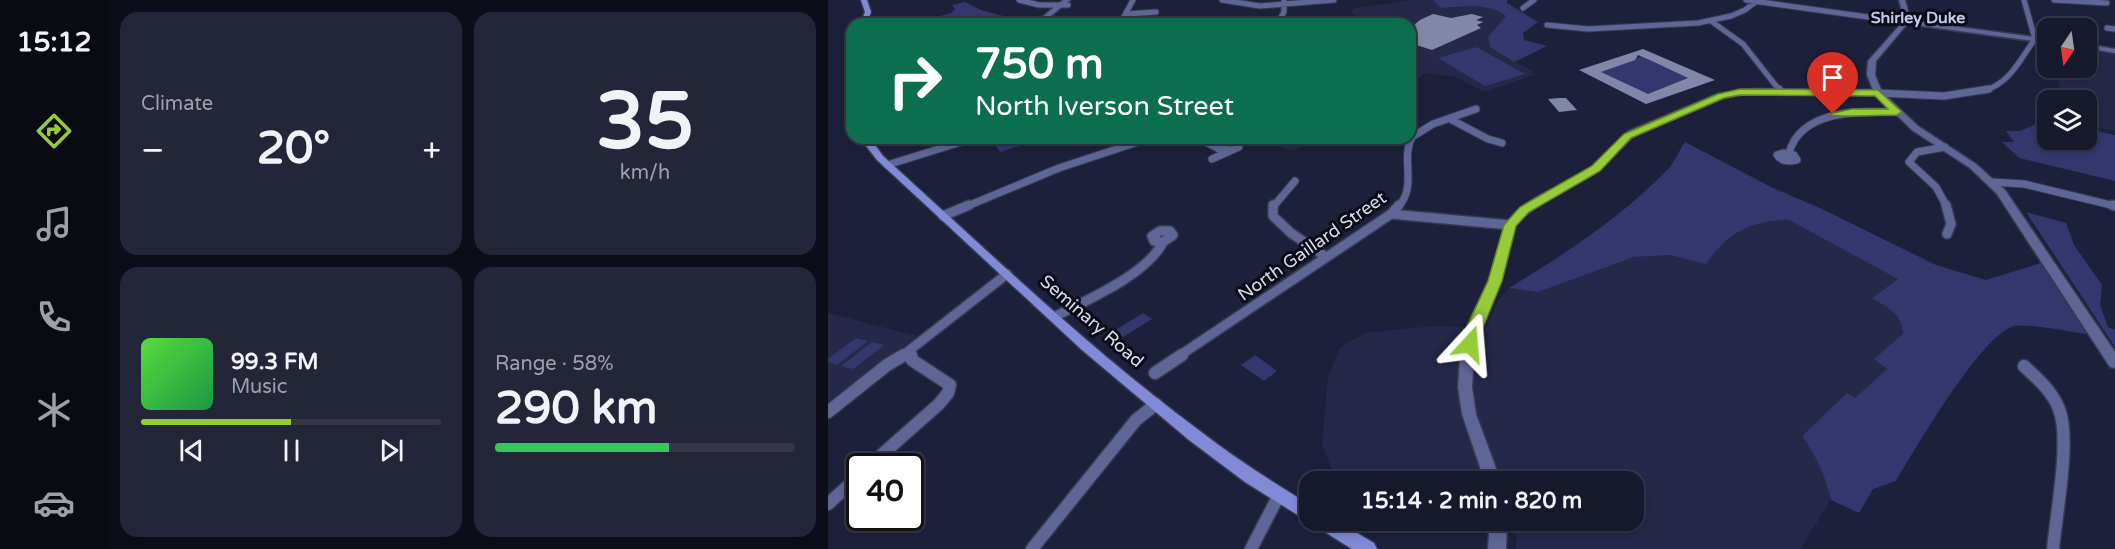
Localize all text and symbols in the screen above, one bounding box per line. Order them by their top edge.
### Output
district label: Shirley Duke [1871,8,1965,28]
north arrow [2037,18,2097,78]
map controls [2037,18,2097,150]
text: 15:12 [17,26,91,59]
text: 750 m [975,39,1104,90]
icon: right [876,42,954,120]
pin [1807,52,1858,114]
icon: arrive [1816,61,1849,94]
text: 35 [596,75,694,169]
text: North Iverson Street [975,90,1234,123]
button: layers [2037,90,2097,150]
text: Climate [141,92,213,116]
icon: directions [33,110,75,152]
text: 20° [257,122,330,176]
text: − [141,131,165,170]
text: + [422,131,441,170]
text: km/h [620,161,670,185]
street label: North Gaillard Street [1234,186,1390,305]
icon: music [33,203,75,245]
street label: Seminary Road [1036,270,1148,372]
icon: phone [33,296,75,338]
position arrow [1438,312,1502,376]
text: 99.3 FM [231,349,319,375]
text: Range · 58% [495,352,614,376]
text: Music [231,375,287,399]
text: 290 km [495,382,657,436]
icon: climate [33,389,75,431]
icon: previous [175,434,208,467]
icon: pause [275,434,308,467]
icon: next [375,434,408,467]
speed limit sign: 40 [846,453,924,531]
icon: car [33,482,75,524]
text: 15:14 · 2 min · 820 m [1361,488,1582,514]

